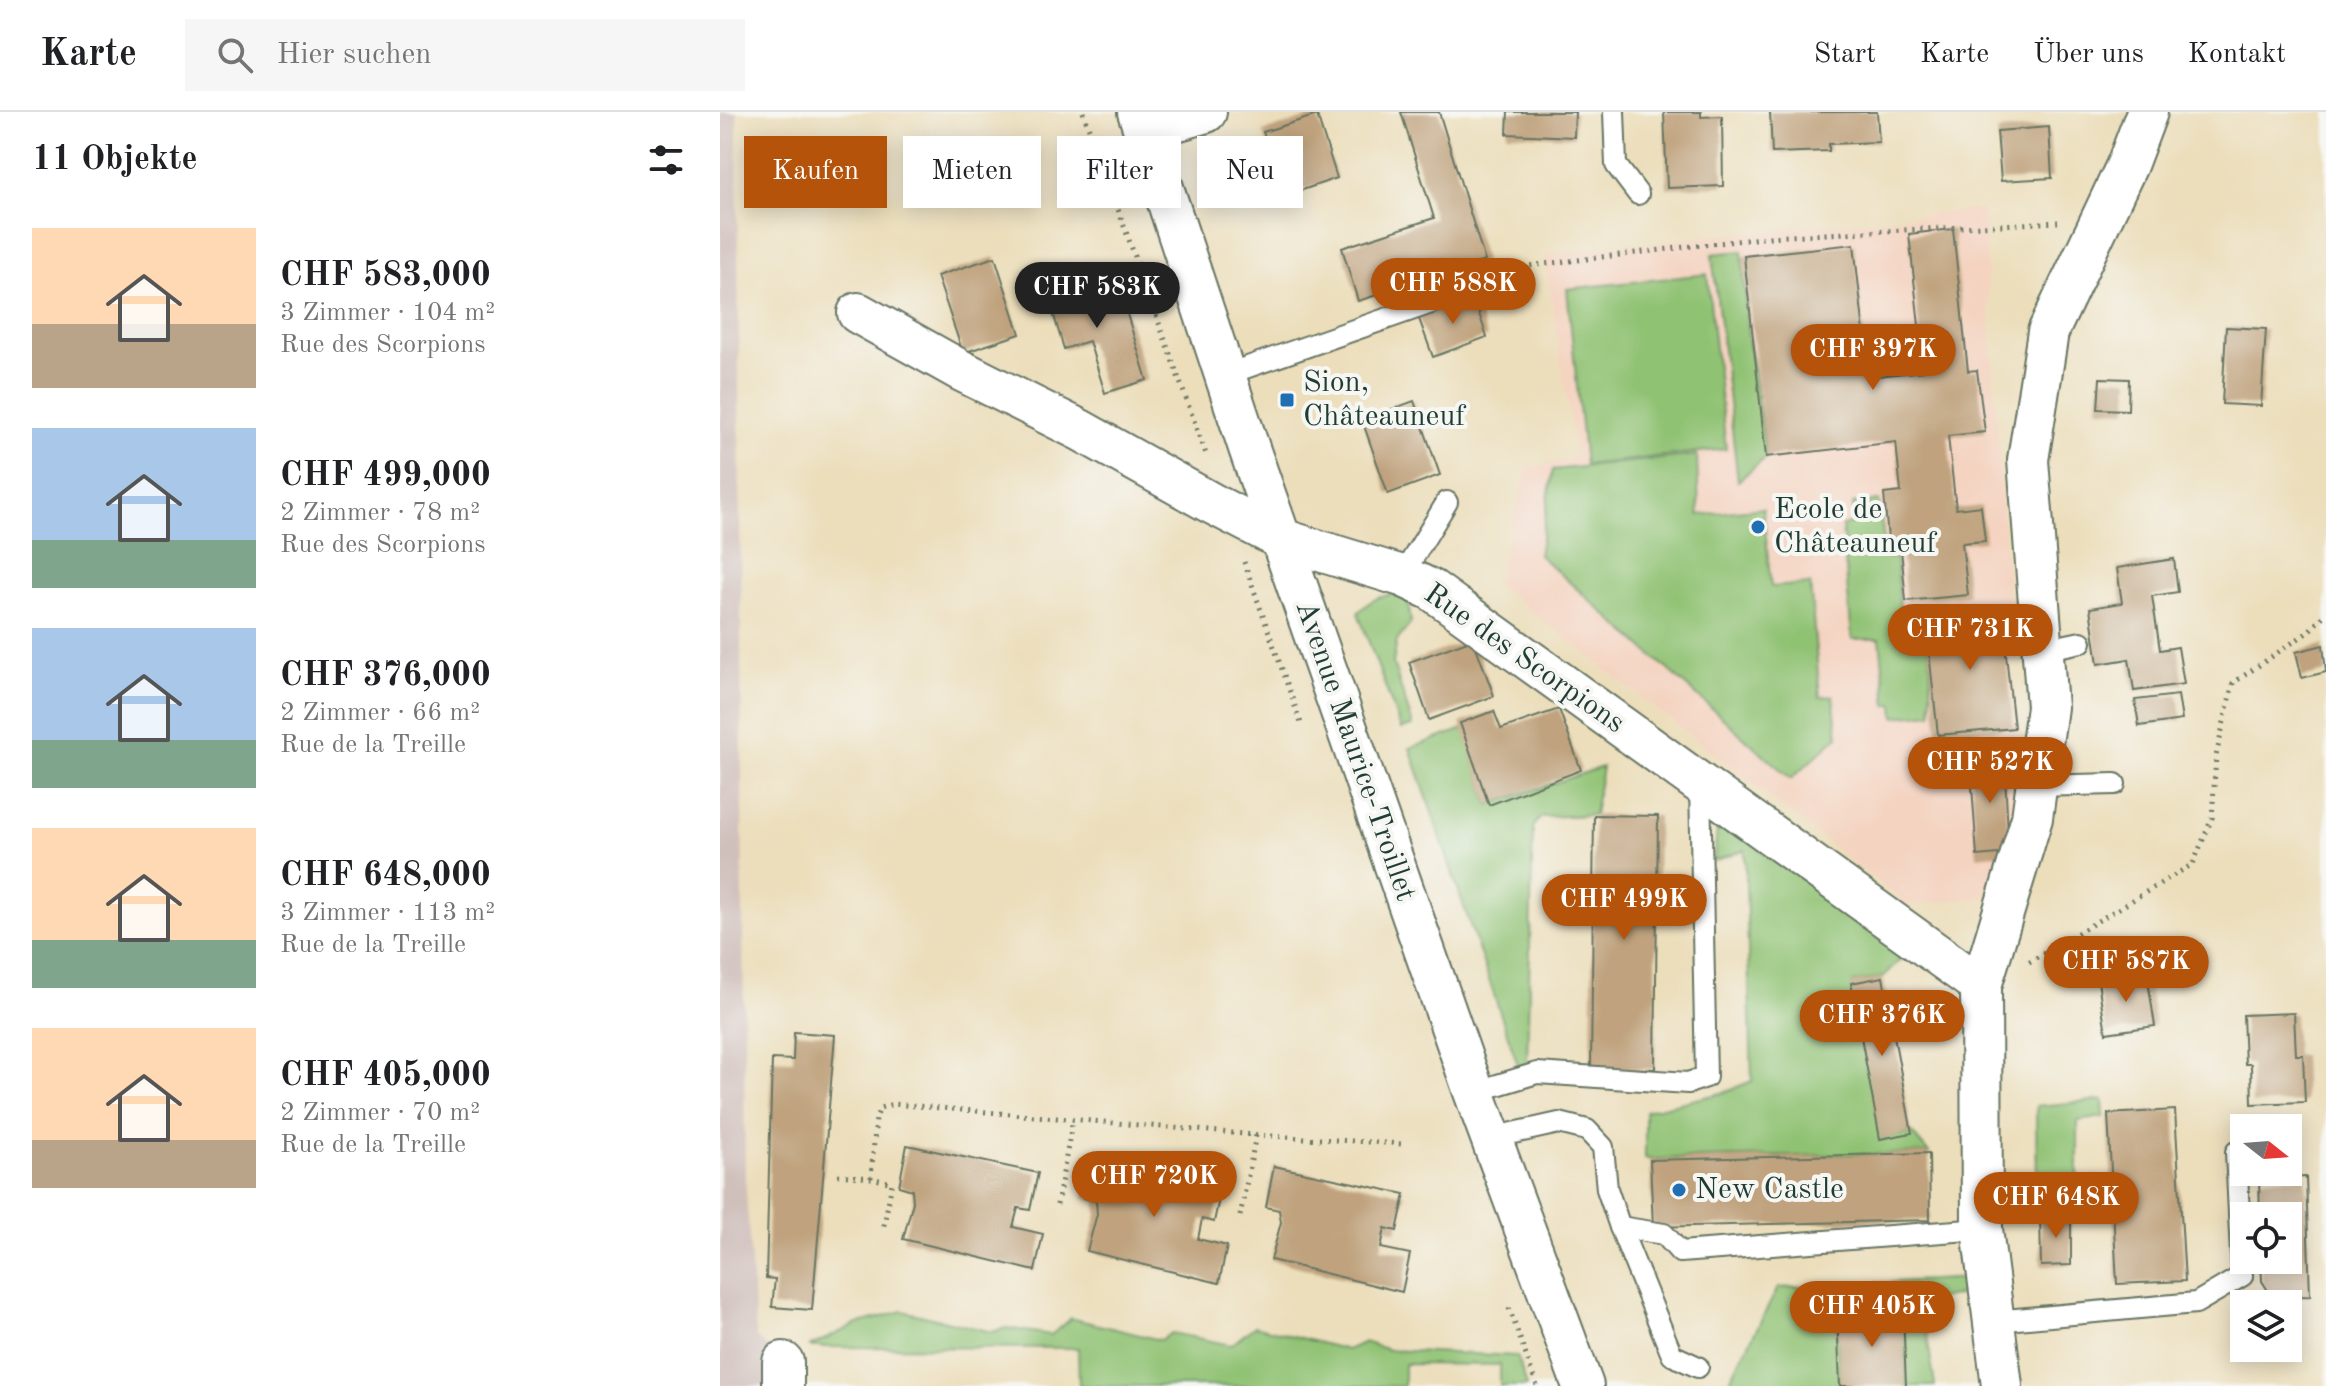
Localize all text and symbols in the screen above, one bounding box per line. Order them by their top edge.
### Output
search box [185,19,745,91]
icon: search [213,33,257,77]
text: Karte [40,36,137,74]
text: Hier suchen [277,40,432,70]
text: Start [1814,41,1876,69]
text: Karte [1920,41,1989,69]
text: Über uns [2033,41,2144,69]
text: Kontakt [2188,41,2286,69]
chip: Kaufen [744,136,887,208]
chip: Mieten [903,136,1041,208]
chip: Filter [1057,136,1181,208]
chip: Neu [1197,136,1303,208]
icon: filters [644,138,688,182]
text: 11 Objekte [32,143,198,177]
pin: CHF 588K [1370,258,1536,326]
text: CHF 583,000 [280,259,491,293]
icon: home [96,260,192,356]
pin: CHF 583K [1014,262,1180,330]
text: CHF 588K [1389,271,1517,297]
text: CHF 583K [1033,275,1161,301]
text: 3 Zimmer · 104 m² [280,300,495,326]
pin: CHF 397K [1790,324,1956,392]
text: Rue des Scorpions [280,332,486,358]
text: CHF 397K [1809,337,1937,363]
place label: Sion, Châteauneuf [1303,368,1466,432]
marker: Sion, Châteauneuf [1278,391,1296,409]
text: CHF 499,000 [280,459,491,493]
icon: home [96,460,192,556]
place label: Ecole de Châteauneuf [1774,495,1937,559]
text: 2 Zimmer · 78 m² [280,500,480,526]
marker: Ecole de Châteauneuf [1749,518,1767,536]
text: Rue des Scorpions [280,532,486,558]
street label: Rue des Scorpions [1418,579,1630,739]
street label: Avenue Maurice-Troillet [1289,597,1421,905]
pin: CHF 731K [1887,604,2053,672]
text: CHF 731K [1906,617,2034,643]
text: CHF 376,000 [280,659,491,693]
icon: home [96,660,192,756]
text: 2 Zimmer · 66 m² [280,700,480,726]
text: Rue de la Treille [280,732,466,758]
pin: CHF 527K [1907,737,2073,805]
text: CHF 527K [1926,750,2054,776]
text: CHF 648,000 [280,859,491,893]
icon: home [96,860,192,956]
pin: CHF 499K [1541,874,1707,942]
text: CHF 499K [1560,887,1688,913]
text: 3 Zimmer · 113 m² [280,900,495,926]
text: Rue de la Treille [280,932,466,958]
pin: CHF 587K [2043,936,2209,1004]
text: CHF 587K [2062,949,2190,975]
pin: CHF 376K [1799,990,1965,1058]
text: CHF 376K [1818,1003,1946,1029]
text: CHF 405,000 [280,1059,491,1093]
icon: home [96,1060,192,1156]
text: 2 Zimmer · 70 m² [280,1100,480,1126]
north arrow [2230,1114,2302,1186]
map controls [2230,1114,2302,1362]
text: Rue de la Treille [280,1132,466,1158]
pin: CHF 720K [1071,1151,1237,1219]
text: CHF 720K [1090,1164,1218,1190]
pin: CHF 648K [1973,1172,2139,1240]
place label: New Castle [1695,1175,1844,1205]
marker: New Castle [1670,1181,1688,1199]
text: CHF 648K [1992,1185,2120,1211]
button: locate [2230,1202,2302,1274]
pin: CHF 405K [1789,1281,1955,1349]
button: layers [2230,1290,2302,1362]
text: CHF 405K [1808,1294,1936,1320]

